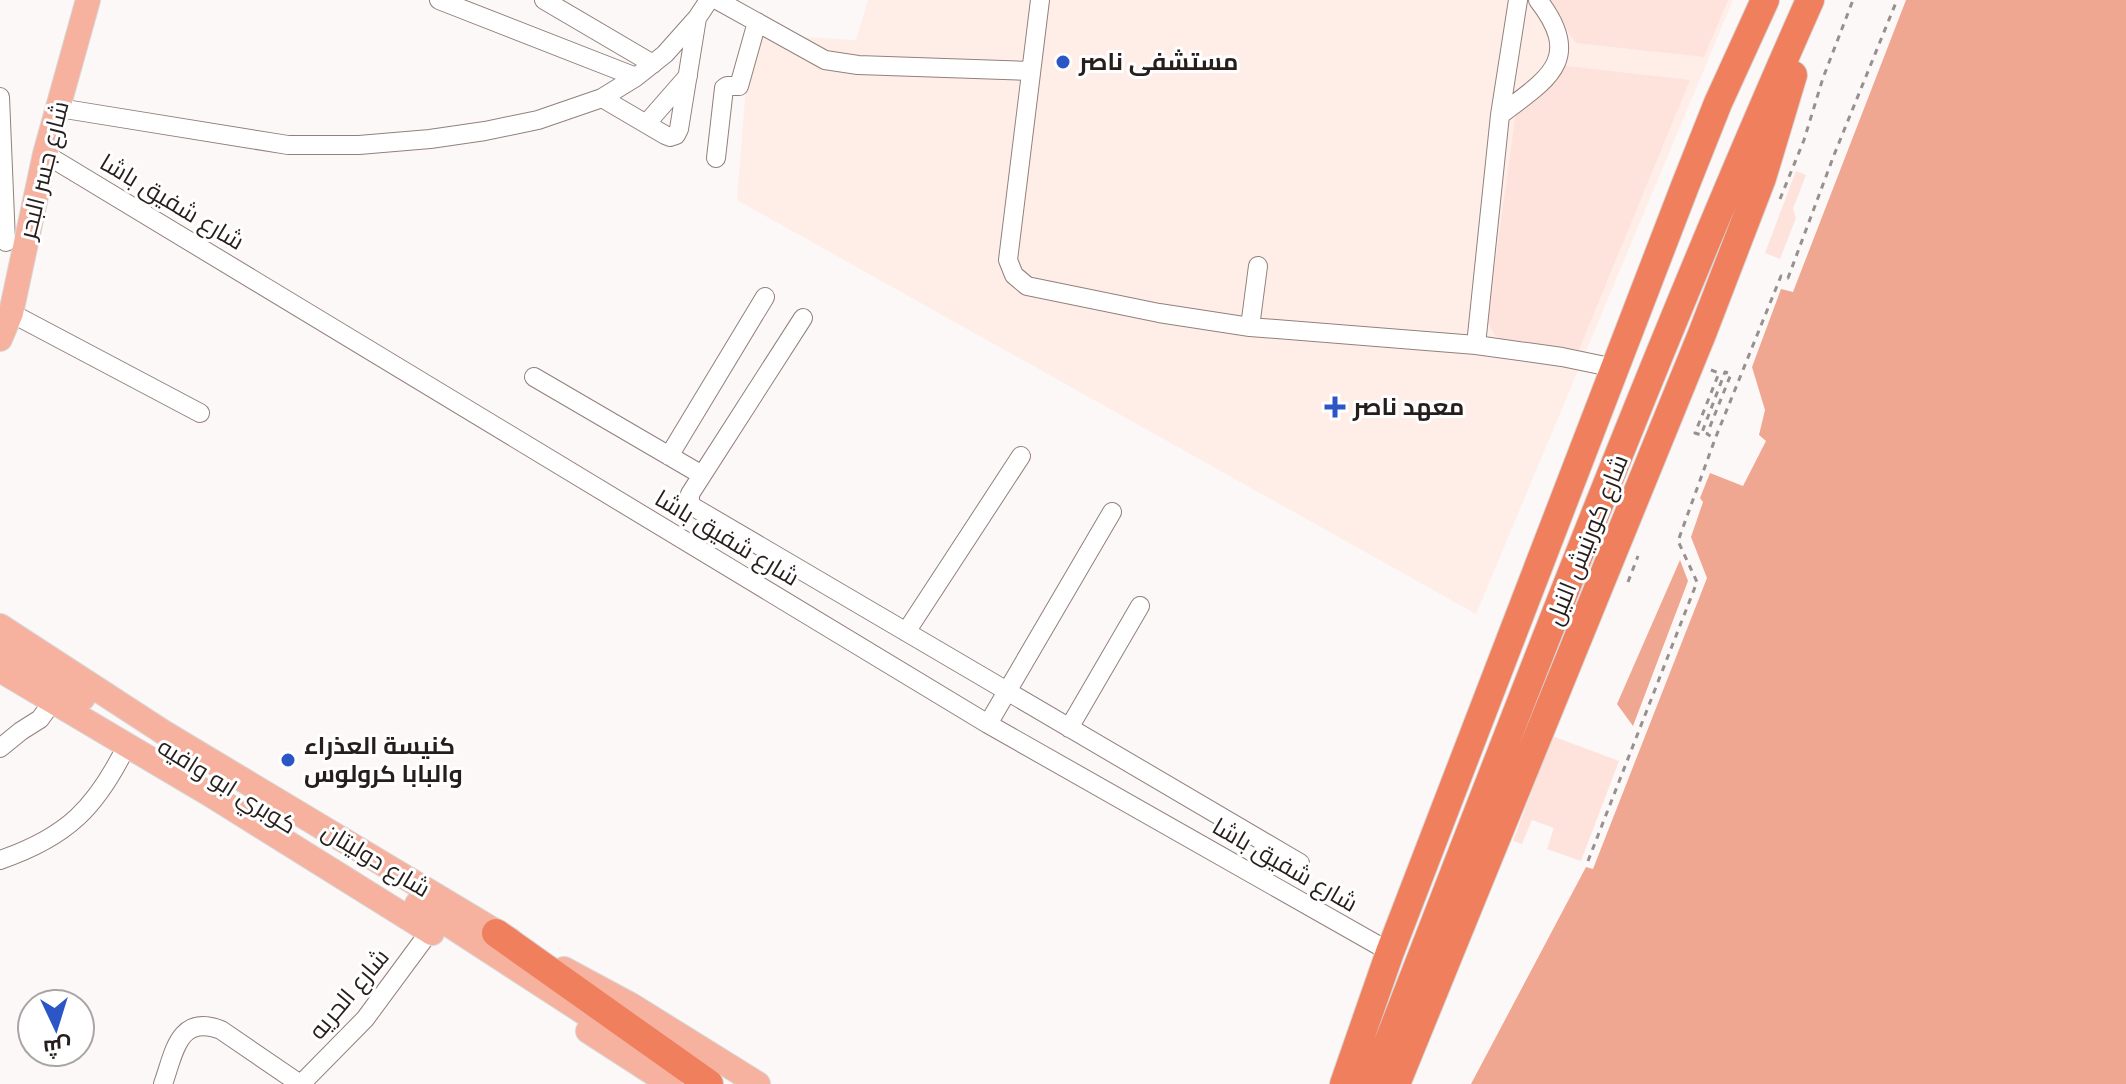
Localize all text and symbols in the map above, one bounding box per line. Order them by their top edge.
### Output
place label: مستشفى ناصر [1078,46,1238,76]
marker: مستشفى ناصر [1054,53,1072,71]
street label: شارع جسر البحر [11,98,77,244]
street label: شارع شفيق باشا [94,146,250,258]
place label: معهد ناصر [1352,391,1464,421]
marker: معهد ناصر [1324,396,1346,418]
street label: شارع كورنيش النيل [1538,450,1636,630]
street label: شارع شفيق باشا [649,482,805,594]
place label: كنيسة العذراء والبابا كرولوس [304,730,463,788]
street label: كوبري ابو وافيه [150,731,302,843]
marker: كنيسة العذراء والبابا كرولوس [279,751,297,769]
street label: شارع شفيق باشا [1206,810,1364,920]
street label: شارع دوليتان [316,815,436,905]
street label: شارع الحريه [302,942,396,1046]
north arrow [16,988,96,1068]
text: ش [42,1033,72,1063]

